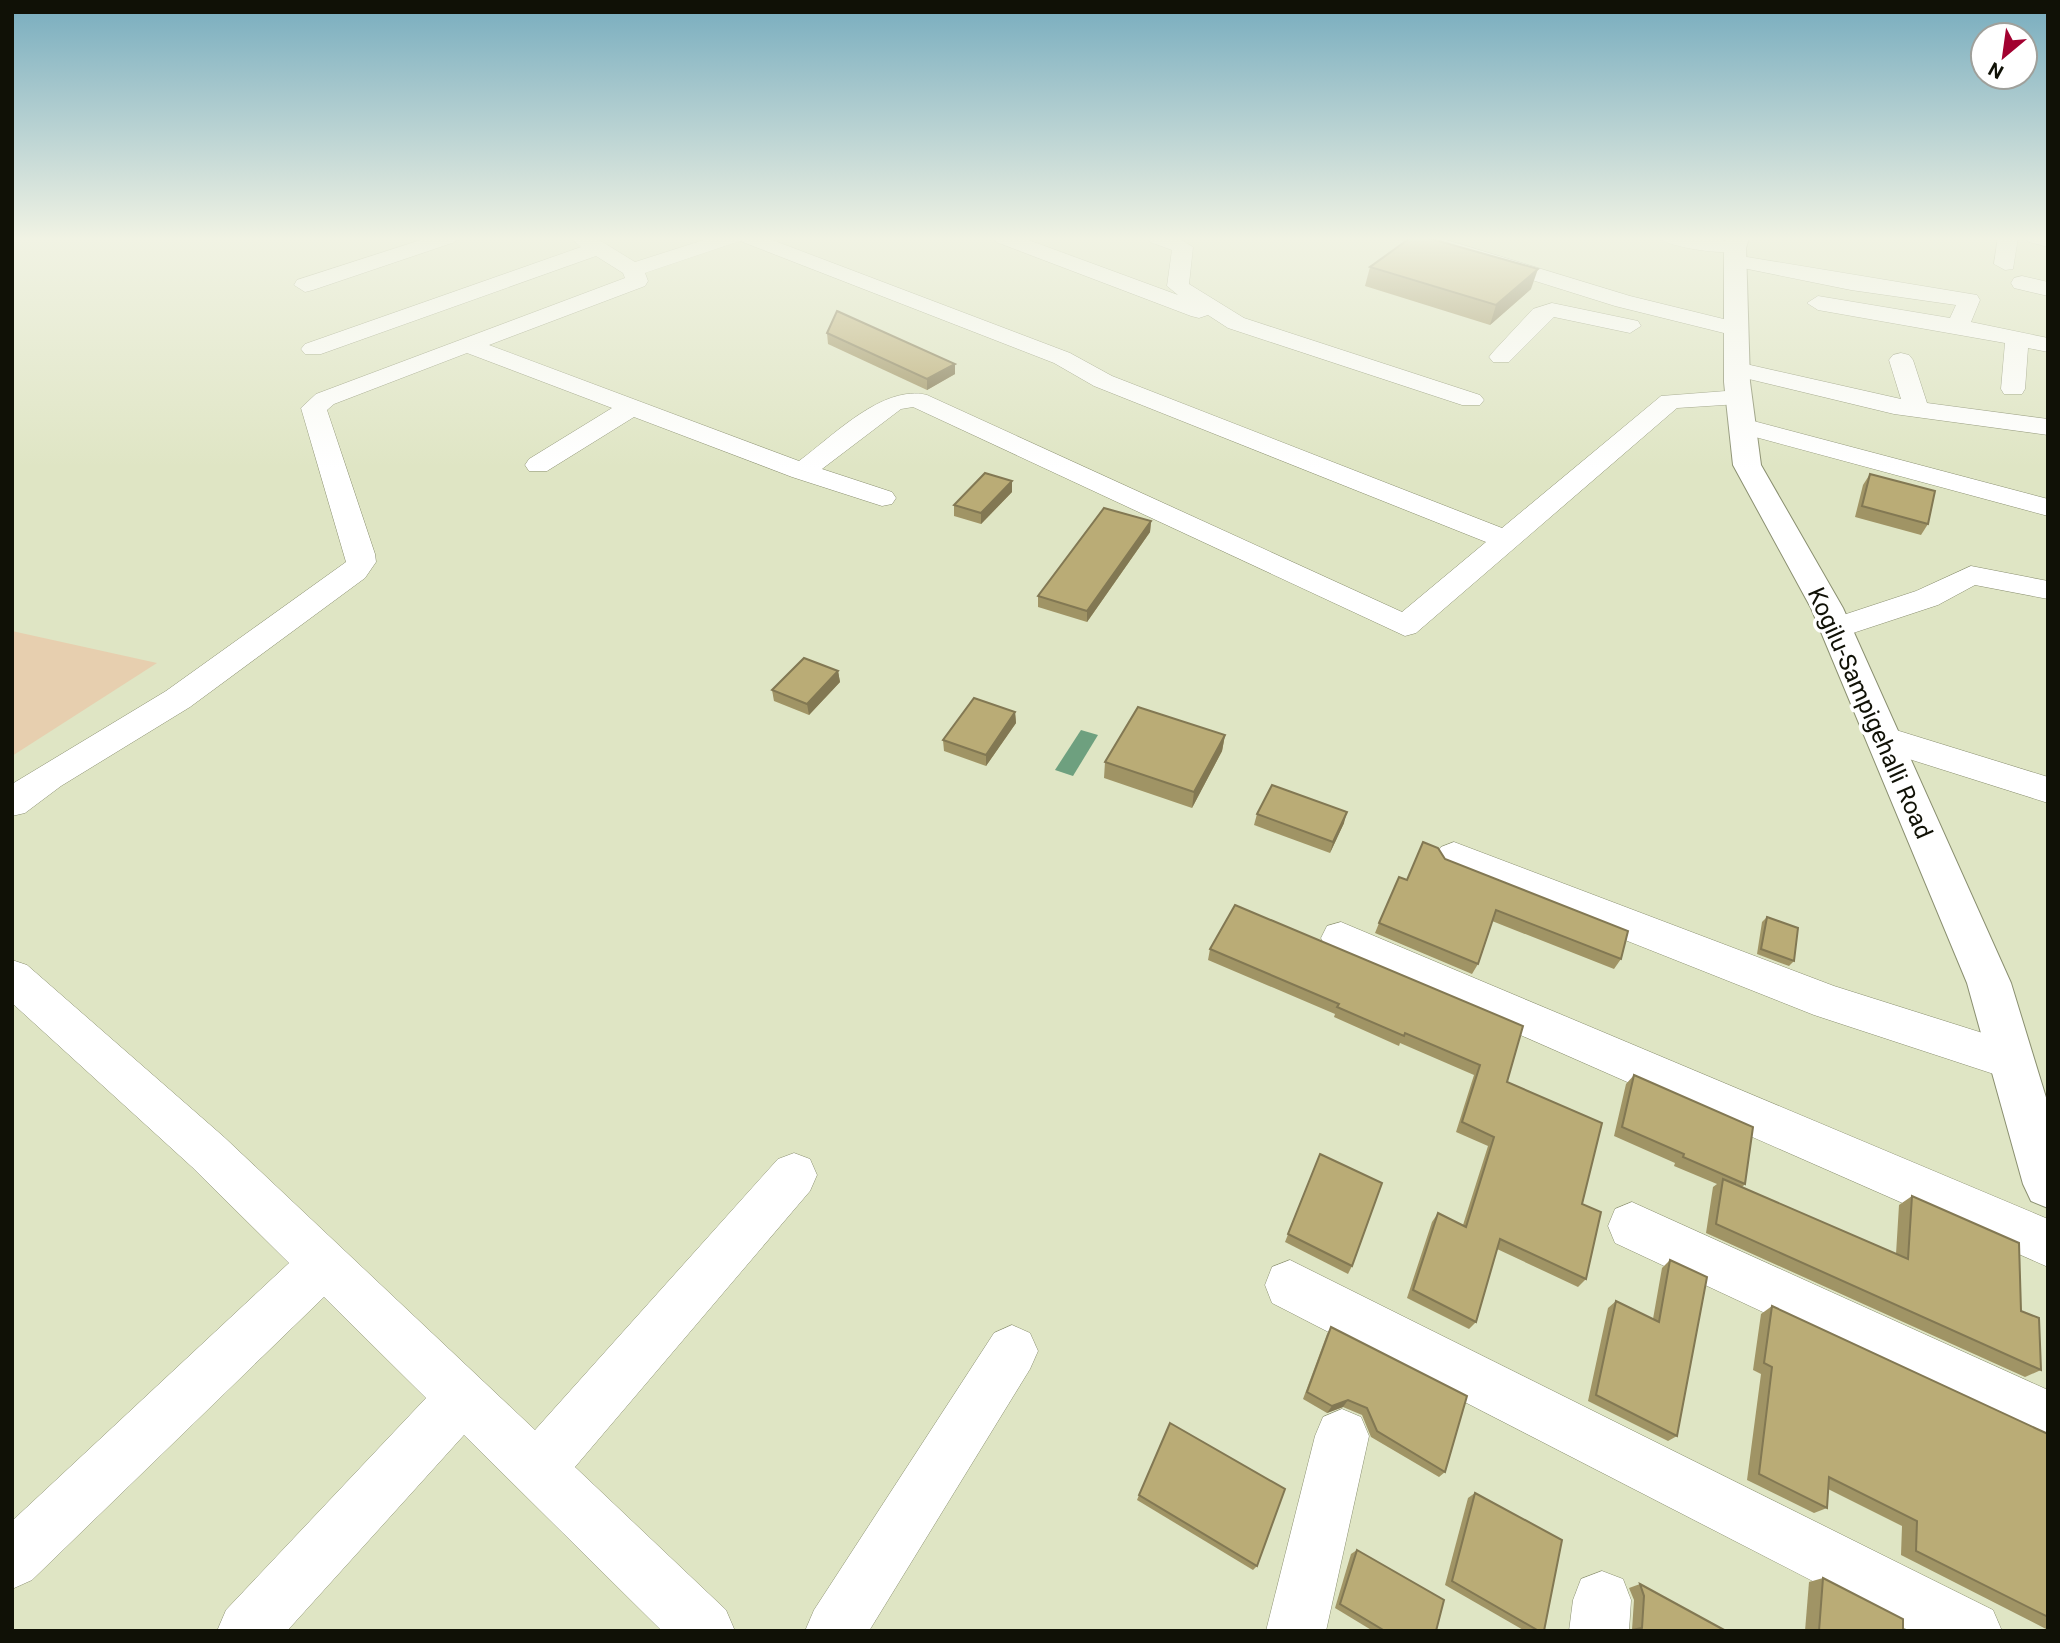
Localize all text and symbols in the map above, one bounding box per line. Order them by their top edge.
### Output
north arrow [1969,21,2039,91]
text: N [1985,57,2007,84]
street label: Kogilu-Sampigehalli Road [1802,583,1938,843]

